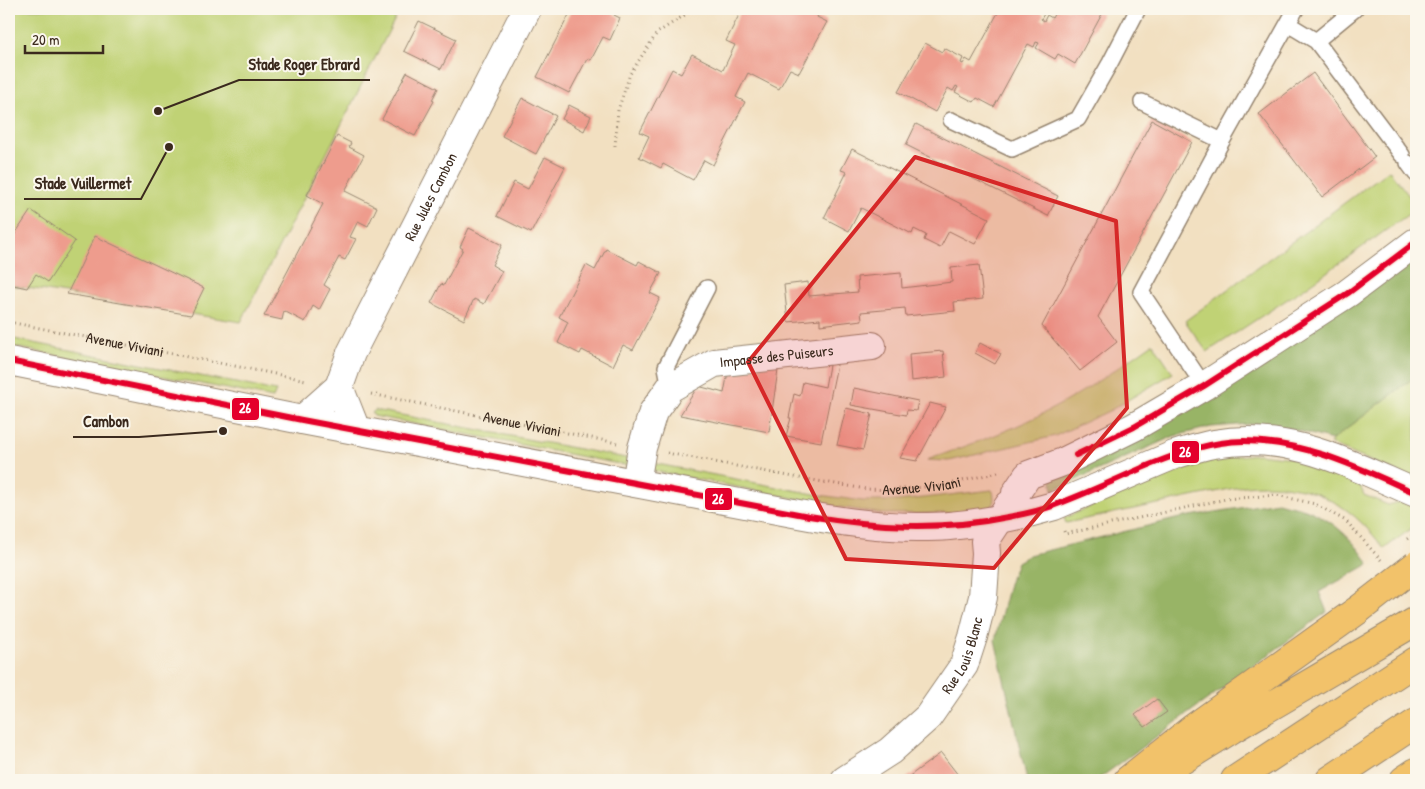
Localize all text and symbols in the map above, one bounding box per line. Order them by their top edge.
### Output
scale bar [25,22,102,54]
text: 20 m [32,29,59,50]
callout: Stade Roger Ebrard [239,49,370,80]
text: Stade Roger Ebrard [249,53,360,76]
street label: Rue Jules Cambon [399,149,462,244]
callout: Stade Vuillermet [24,168,141,199]
text: Stade Vuillermet [35,172,132,194]
street label: Avenue Viviani [84,326,166,362]
street label: Impasse des Puiseurs [719,339,834,372]
line badge: 26 [231,397,260,421]
text: 26 [239,398,251,417]
callout: Cambon [73,406,139,437]
street label: Avenue Viviani [481,406,563,442]
text: Cambon [83,410,129,432]
line badge: 26 [1171,440,1200,464]
text: 26 [1179,442,1191,461]
street label: Avenue Viviani [882,471,963,500]
line badge: 26 [704,487,733,511]
text: 26 [712,489,724,508]
street label: Rue Louis Blanc [936,615,988,698]

